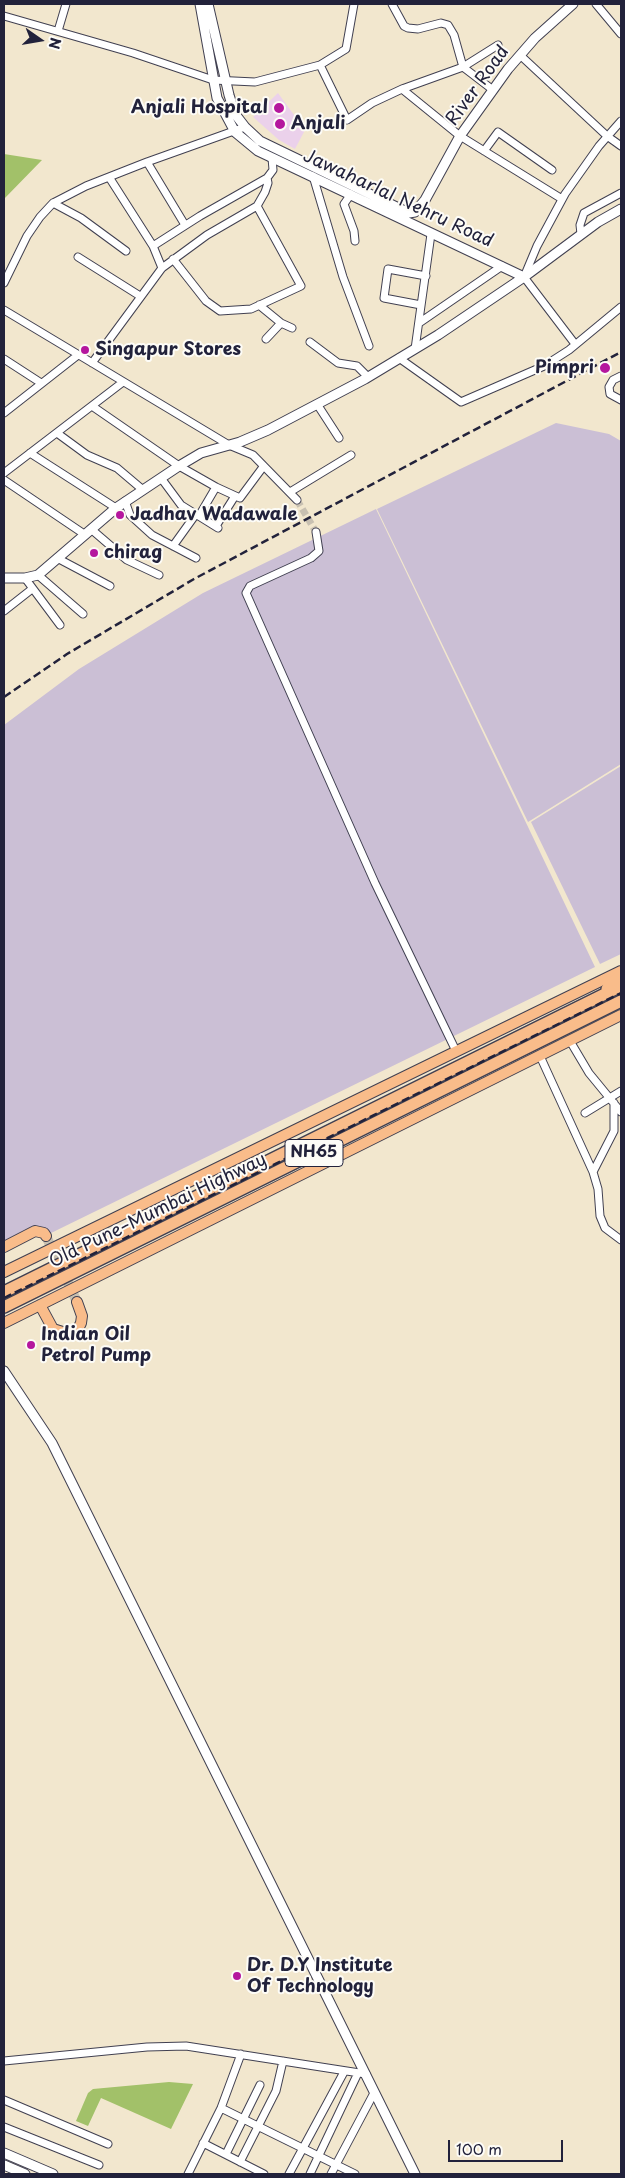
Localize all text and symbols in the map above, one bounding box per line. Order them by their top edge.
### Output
north arrow [15,15,65,65]
text: N [44,36,67,51]
street label: River Road [442,42,514,130]
place label: Anjali Hospital [131,97,268,119]
marker: Anjali Hospital [272,101,286,115]
place label: Anjali [291,113,345,135]
marker: Anjali [273,117,287,131]
street label: Jawaharlal Nehru Road [300,145,496,253]
place label: Singapur Stores [95,339,241,361]
marker: Singapur Stores [79,344,91,356]
place label: Pimpri [535,357,594,379]
marker: Pimpri [598,361,612,375]
place label: Jadhav Wadawale [130,504,298,526]
marker: Jadhav Wadawale [114,509,126,521]
place label: chirag [104,542,162,564]
marker: chirag [88,547,100,559]
road number: NH65 [285,1140,343,1166]
street label: Old Pune–Mumbai Highway [46,1149,270,1273]
place label: Indian Oil Petrol Pump [41,1324,151,1366]
marker: Indian Oil Petrol Pump [25,1339,37,1351]
place label: Dr. D.Y Institute Of Technology [247,1955,393,1998]
marker: Dr. D.Y Institute Of Technology [231,1970,243,1982]
scale bar [450,2130,565,2162]
text: 100 m [456,2137,502,2160]

